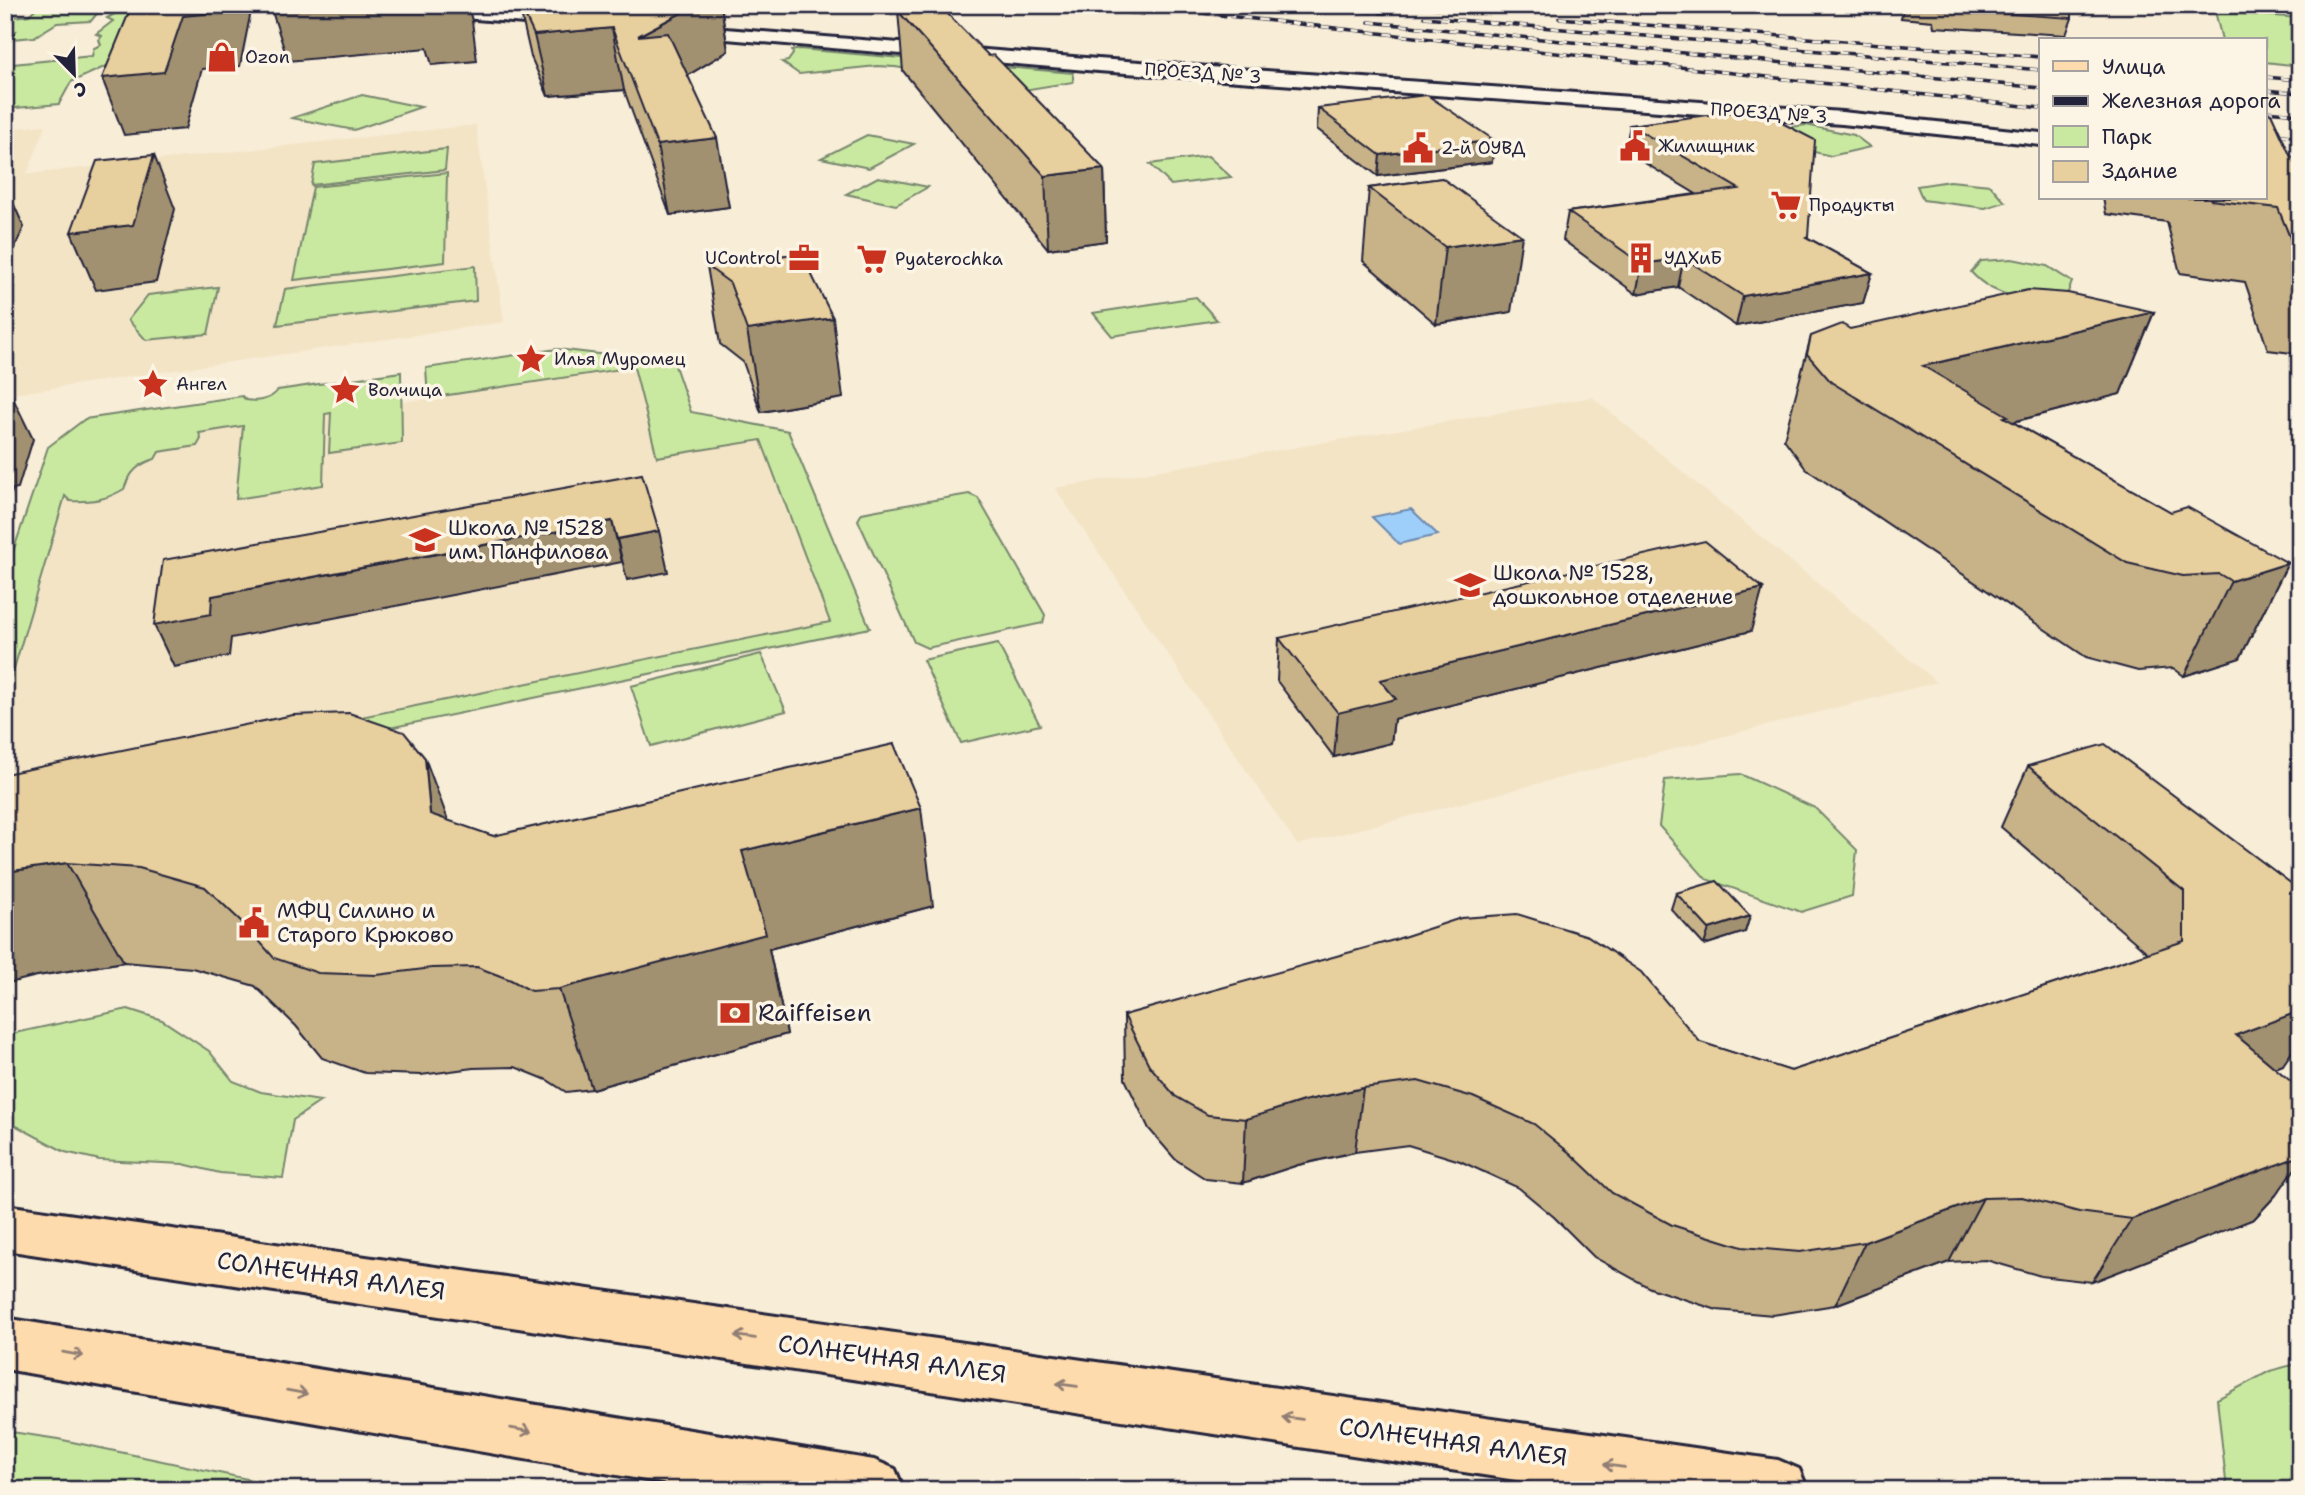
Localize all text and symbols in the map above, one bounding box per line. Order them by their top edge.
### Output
north arrow [38,38,108,108]
legend [2039,38,2266,200]
shop icon: Ozon [205,40,239,74]
place label: Ozon [245,45,290,69]
text: Улица [2102,53,2165,81]
street label: ПРОЕЗД № 3 [1144,57,1262,89]
text: С [70,75,91,103]
text: Железная дорога [2102,87,2281,115]
street label: ПРОЕЗД № 3 [1710,97,1828,129]
text: Парк [2102,123,2152,151]
public building icon: Жилищник [1618,129,1652,163]
public building icon: 2-й ОУВД [1401,131,1435,165]
place label: Жилищник [1658,134,1755,158]
place label: 2-й ОУВД [1441,136,1526,160]
text: Здание [2102,157,2178,185]
supermarket icon: Продукты [1769,188,1803,222]
place label: Продукты [1809,193,1895,217]
office icon: UControl [787,241,821,275]
building icon: УДХиБ [1624,241,1658,275]
supermarket icon: Pyaterochka [855,242,889,276]
place label: UControl [705,246,782,270]
place label: УДХиБ [1664,246,1722,270]
place label: Pyaterochka [895,247,1003,271]
place icon: Илья Муромец [514,342,548,376]
place label: Илья Муромец [554,347,686,371]
place icon: Ангел [136,367,170,401]
place label: Ангел [176,372,227,396]
place icon: Волчица [328,373,362,407]
place label: Волчица [368,378,442,402]
place label: Школа № 1528 им. Панфилова [448,514,608,566]
school or university icon: Школа № 1528 им. Панфилова [408,523,442,557]
place label: Школа № 1528, дошкольное отделение [1493,559,1734,611]
school or university icon: Школа № 1528, дошкольное отделение [1453,568,1487,602]
place label: МФЦ Силино и Старого Крюково [277,897,454,949]
public building icon: МФЦ Силино и Старого Крюково [237,906,271,940]
bank icon: Raiffeisen [718,996,752,1030]
place label: Raiffeisen [758,997,871,1029]
street label: СОЛНЕЧНАЯ АЛЛЕЯ [215,1244,447,1308]
street label: СОЛНЕЧНАЯ АЛЛЕЯ [776,1327,1008,1391]
one-way arrow [734,1331,757,1344]
one-way arrow [61,1348,83,1361]
one-way arrow [1056,1378,1079,1391]
one-way arrow [285,1386,308,1399]
street label: СОЛНЕЧНАЯ АЛЛЕЯ [1337,1410,1569,1474]
one-way arrow [1281,1411,1304,1424]
one-way arrow [509,1424,532,1437]
one-way arrow [1603,1459,1626,1472]

